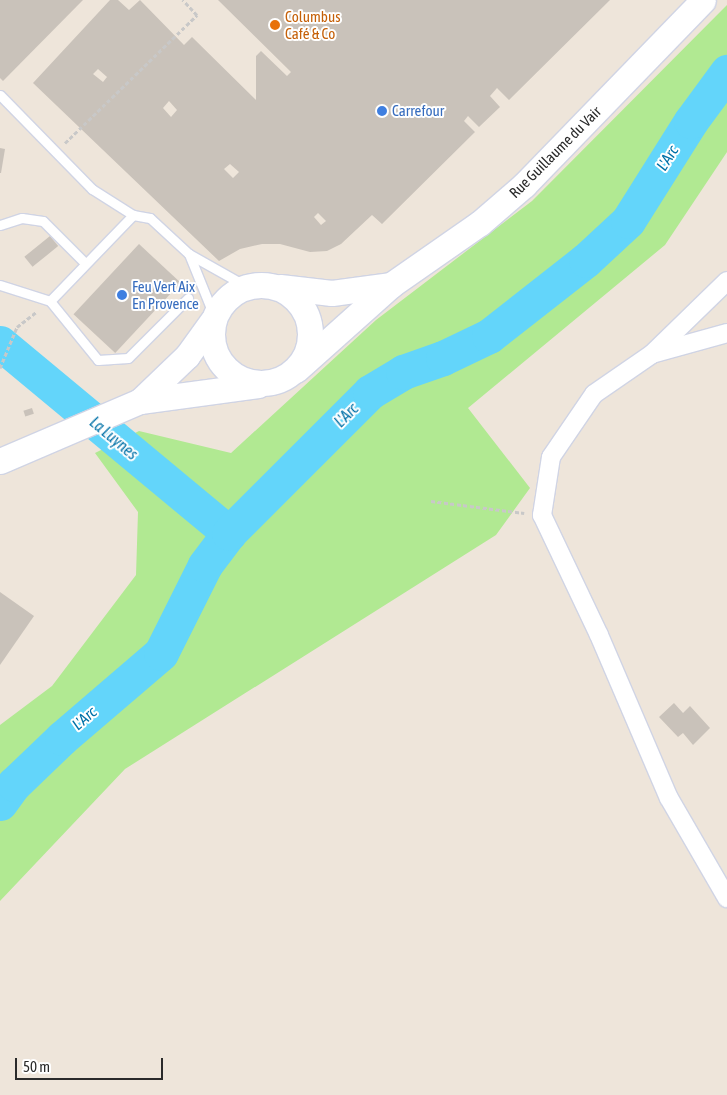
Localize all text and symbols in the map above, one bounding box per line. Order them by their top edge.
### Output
place label: Columbus Café & Co [285,7,340,42]
marker: Columbus Café & Co [269,19,281,31]
place label: Carrefour [392,102,444,120]
street label: Rue Guillaume du Vair [505,102,605,202]
marker: Carrefour [376,105,388,117]
water label: L'Arc [652,142,682,174]
place label: Feu Vert Aix En Provence [132,277,199,312]
marker: Feu Vert Aix En Provence [116,289,128,301]
water label: L'Arc [330,399,362,431]
water label: La Luynes [86,412,142,464]
water label: L'Arc [68,702,100,734]
scale bar [18,1048,165,1080]
text: 50 m [23,1058,50,1075]

